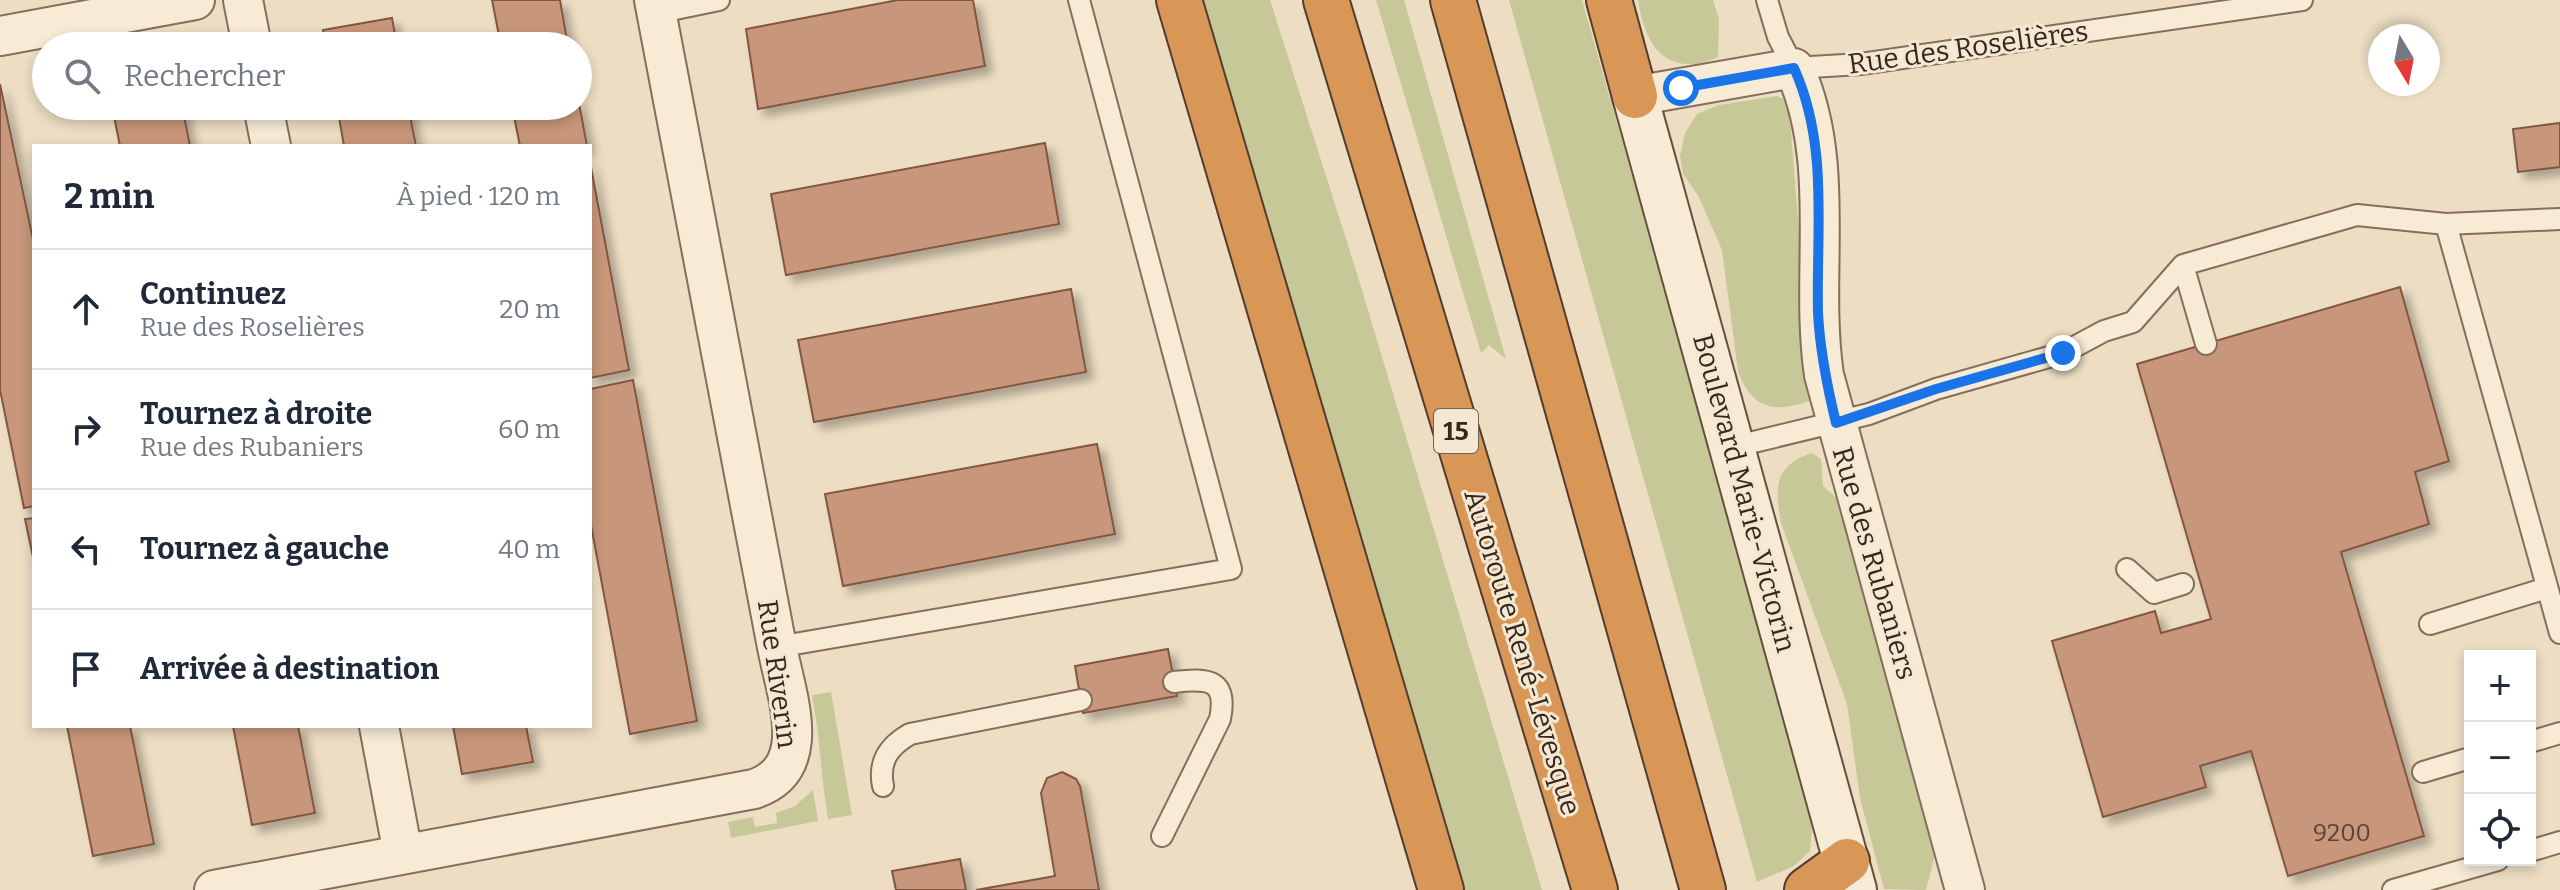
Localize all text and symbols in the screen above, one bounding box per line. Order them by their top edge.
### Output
street label: Rue des Roselières [1846,14,2090,81]
north arrow [2368,24,2440,96]
search box [32,32,592,120]
icon: search [60,54,104,98]
text: Rechercher [124,58,285,94]
route start [1663,70,1699,106]
text: 2 min [64,176,154,217]
text: À pied · 120 m [396,181,560,212]
text: Continuez [140,276,286,312]
icon: ahead [64,287,108,331]
text: 20 m [499,294,560,325]
text: Rue des Roselières [140,312,365,343]
street label: Boulevard Marie-Victorin [1686,330,1803,656]
route end [2045,335,2081,371]
text: Tournez à droite [140,396,372,432]
icon: right [64,407,108,451]
road number: 15 [1434,409,1478,453]
text: 60 m [498,414,560,445]
text: Rue des Rubaniers [140,432,364,463]
street label: Rue des Rubaniers [1825,443,1924,683]
street label: Autoroute René-Lévesque [1457,485,1588,819]
icon: left [64,527,108,571]
text: Tournez à gauche [140,531,389,567]
text: 40 m [498,534,560,565]
street label: Rue Riverin [751,598,804,751]
icon: arrive [64,647,108,691]
map controls [2464,650,2536,866]
button: + [2464,650,2536,722]
text: Arrivée à destination [140,651,439,687]
button: − [2464,722,2536,794]
button: locate [2464,794,2536,866]
house number: 9200 [2313,819,2371,847]

